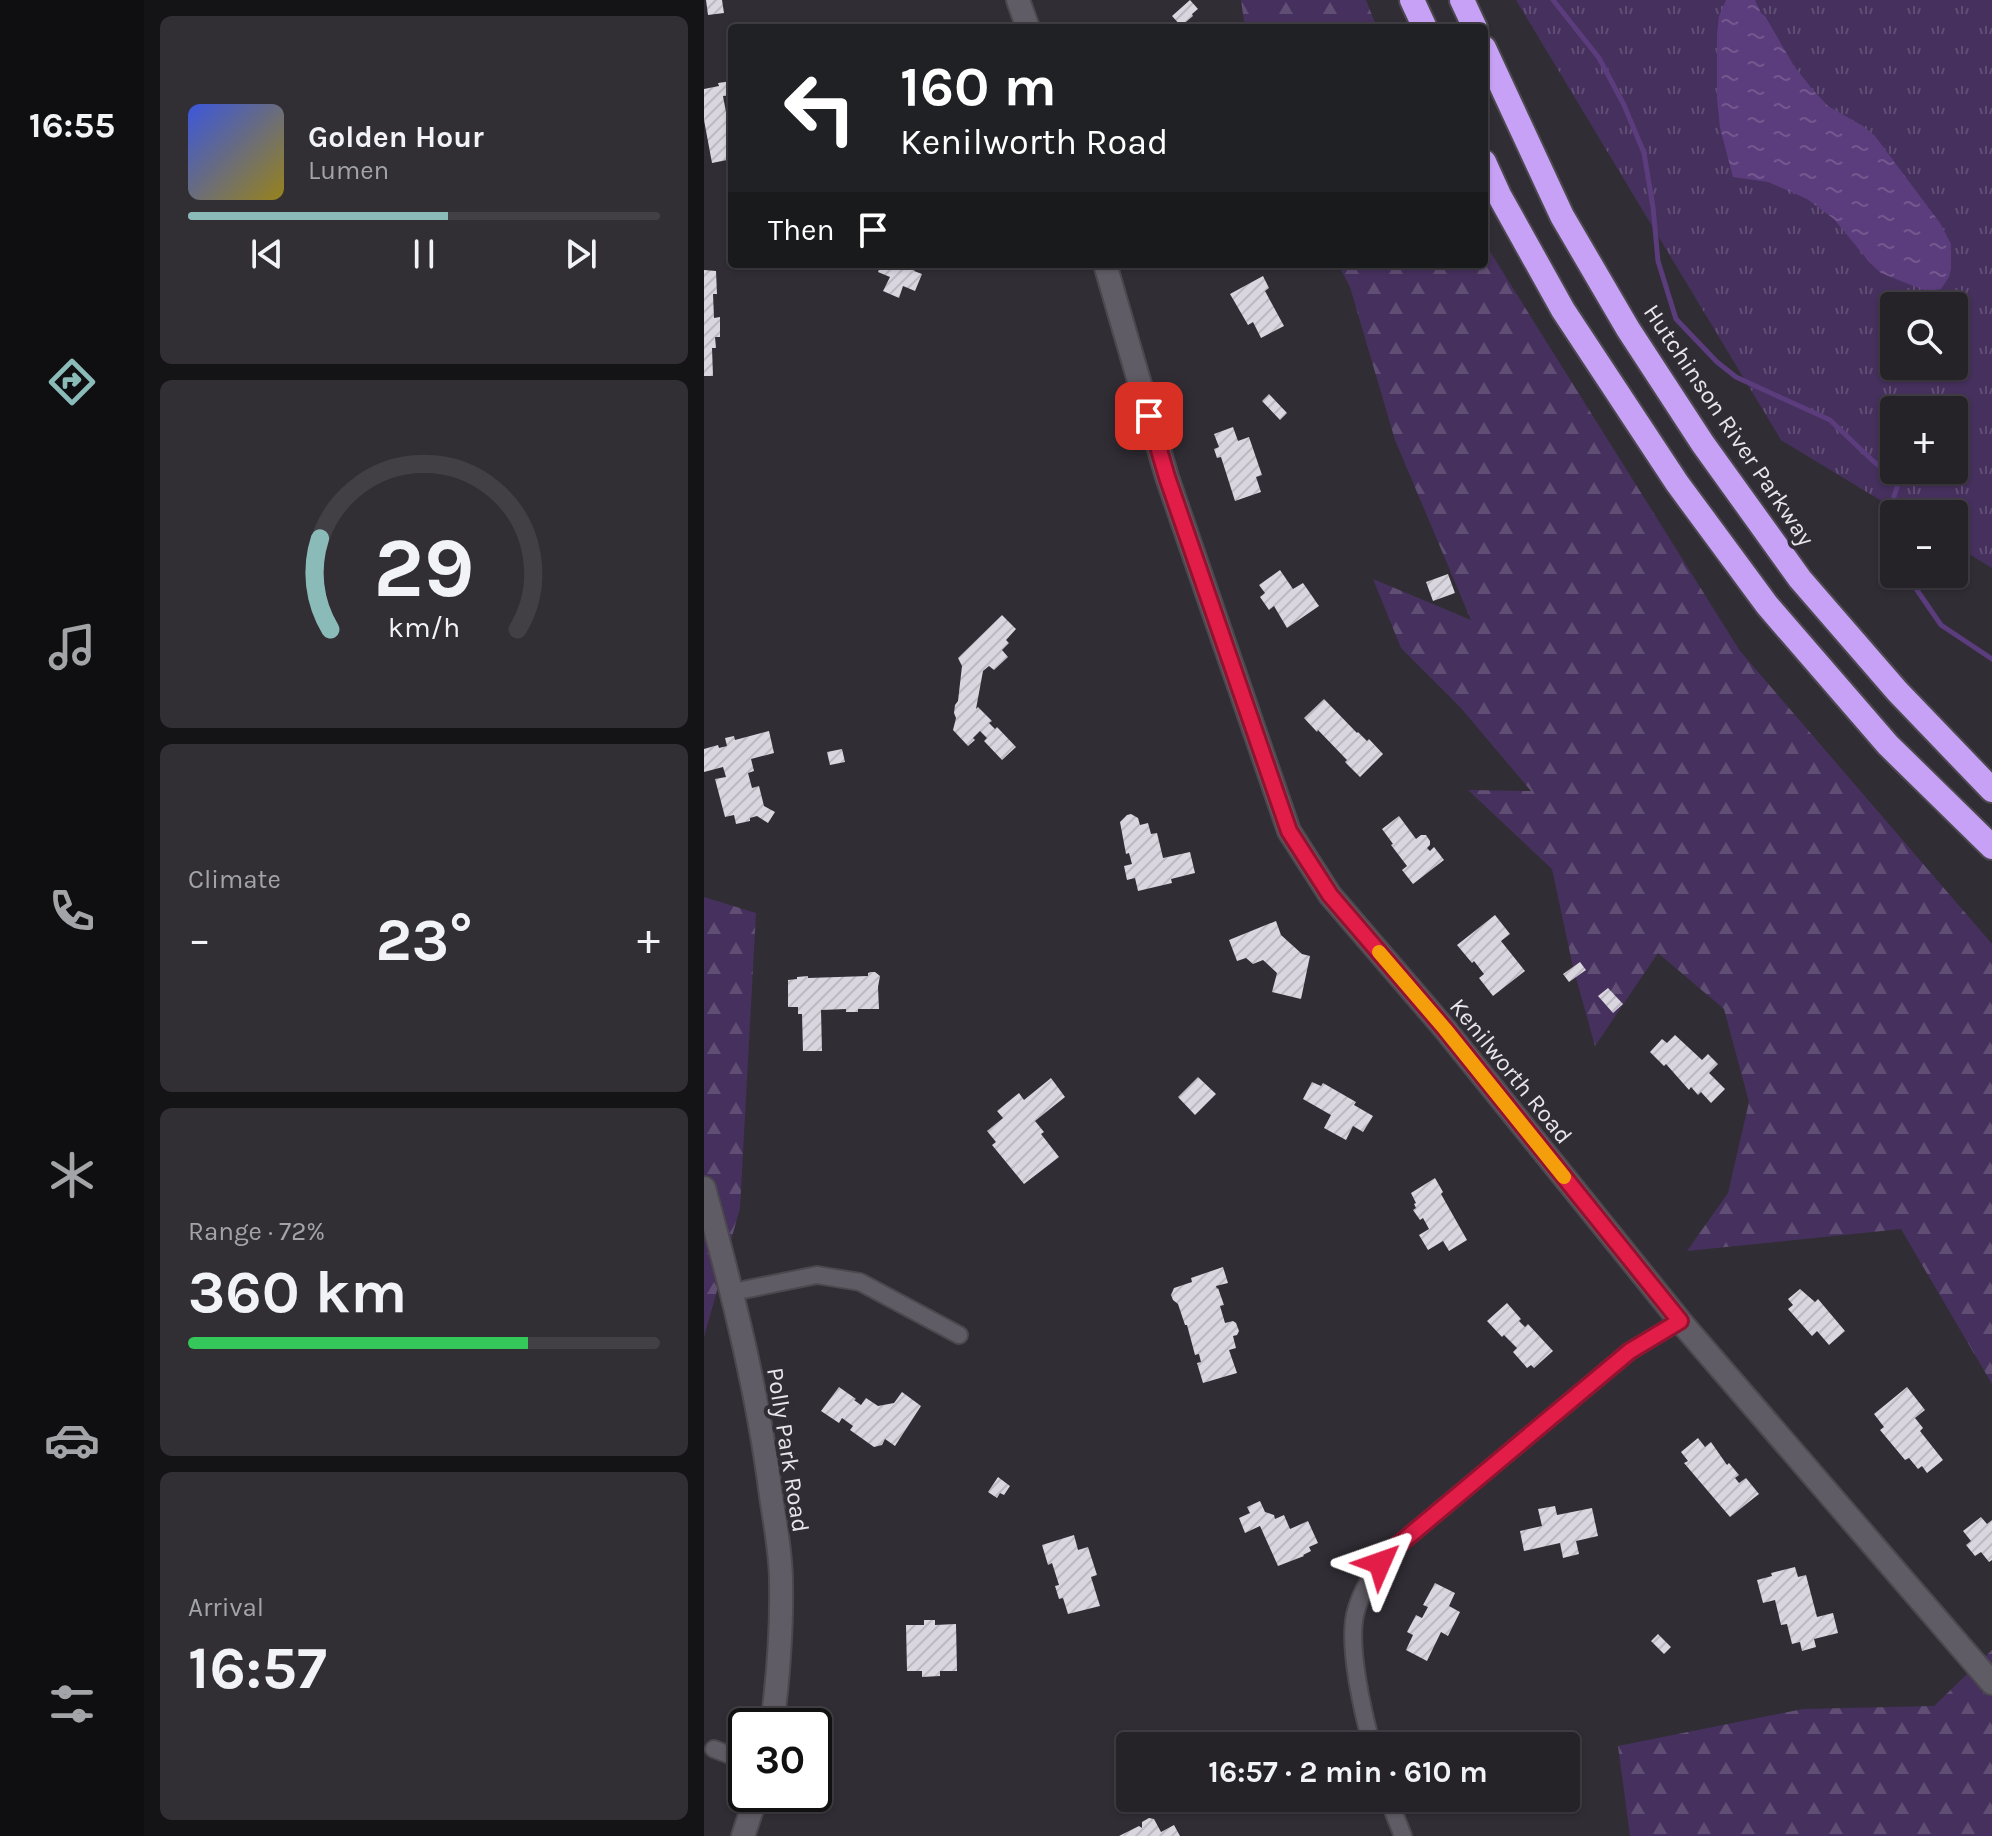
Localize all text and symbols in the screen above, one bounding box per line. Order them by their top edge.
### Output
text: 160 m [900,54,1057,119]
icon: left [768,56,872,160]
text: 16:55 [29,104,115,146]
text: Golden Hour [308,119,484,155]
text: Kenilworth Road [900,121,1168,163]
text: Lumen [308,155,389,186]
icon: arrive [851,208,895,252]
text: Then [768,212,835,248]
icon: previous [245,232,289,276]
icon: pause [402,232,446,276]
icon: next [559,232,603,276]
map controls [1880,292,1968,588]
button: search [1880,292,1968,380]
street label: Hutchinson River Parkway [1638,299,1820,551]
icon: directions [44,354,100,410]
pin [1115,382,1183,450]
icon: arrive [1127,394,1171,438]
button: + [1880,396,1968,484]
button: − [1880,500,1968,588]
text: 29 [373,520,475,617]
text: km/h [388,611,460,644]
icon: music [44,619,100,675]
text: Climate [188,864,281,895]
icon: phone [44,883,100,939]
text: 23° [376,905,472,975]
text: − [188,914,211,965]
text: + [637,914,660,965]
street label: Kenilworth Road [1444,993,1578,1149]
icon: climate [44,1147,100,1203]
text: Range · 72% [188,1216,325,1247]
text: 360 km [188,1257,407,1327]
street label: Polly Park Road [761,1366,815,1534]
icon: car [44,1412,100,1468]
position arrow [1338,1521,1422,1605]
text: Arrival [188,1592,264,1623]
text: 16:57 [188,1633,327,1703]
icon: filters [44,1676,100,1732]
speed limit sign: 30 [728,1708,832,1812]
text: 16:57 · 2 min · 610 m [1208,1754,1488,1790]

